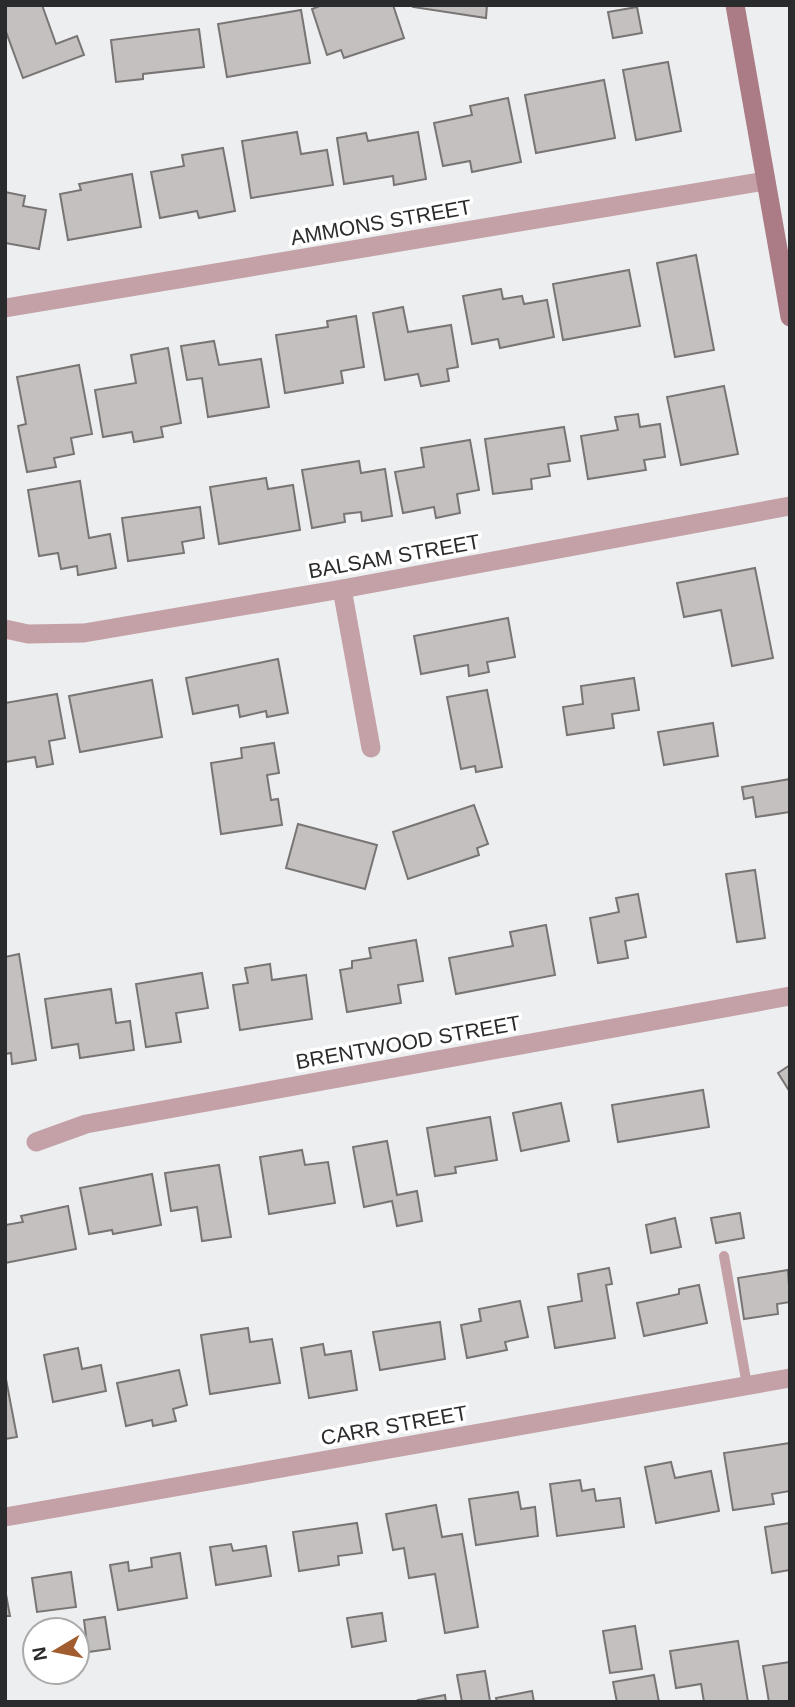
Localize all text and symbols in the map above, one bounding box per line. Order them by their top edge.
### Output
street label: AMMONS STREET [289,195,473,249]
street label: BALSAM STREET [306,530,482,582]
street label: BRENTWOOD STREET [294,1011,522,1073]
street label: CARR STREET [319,1401,469,1449]
north arrow [21,1616,91,1686]
text: N [28,1645,51,1662]

